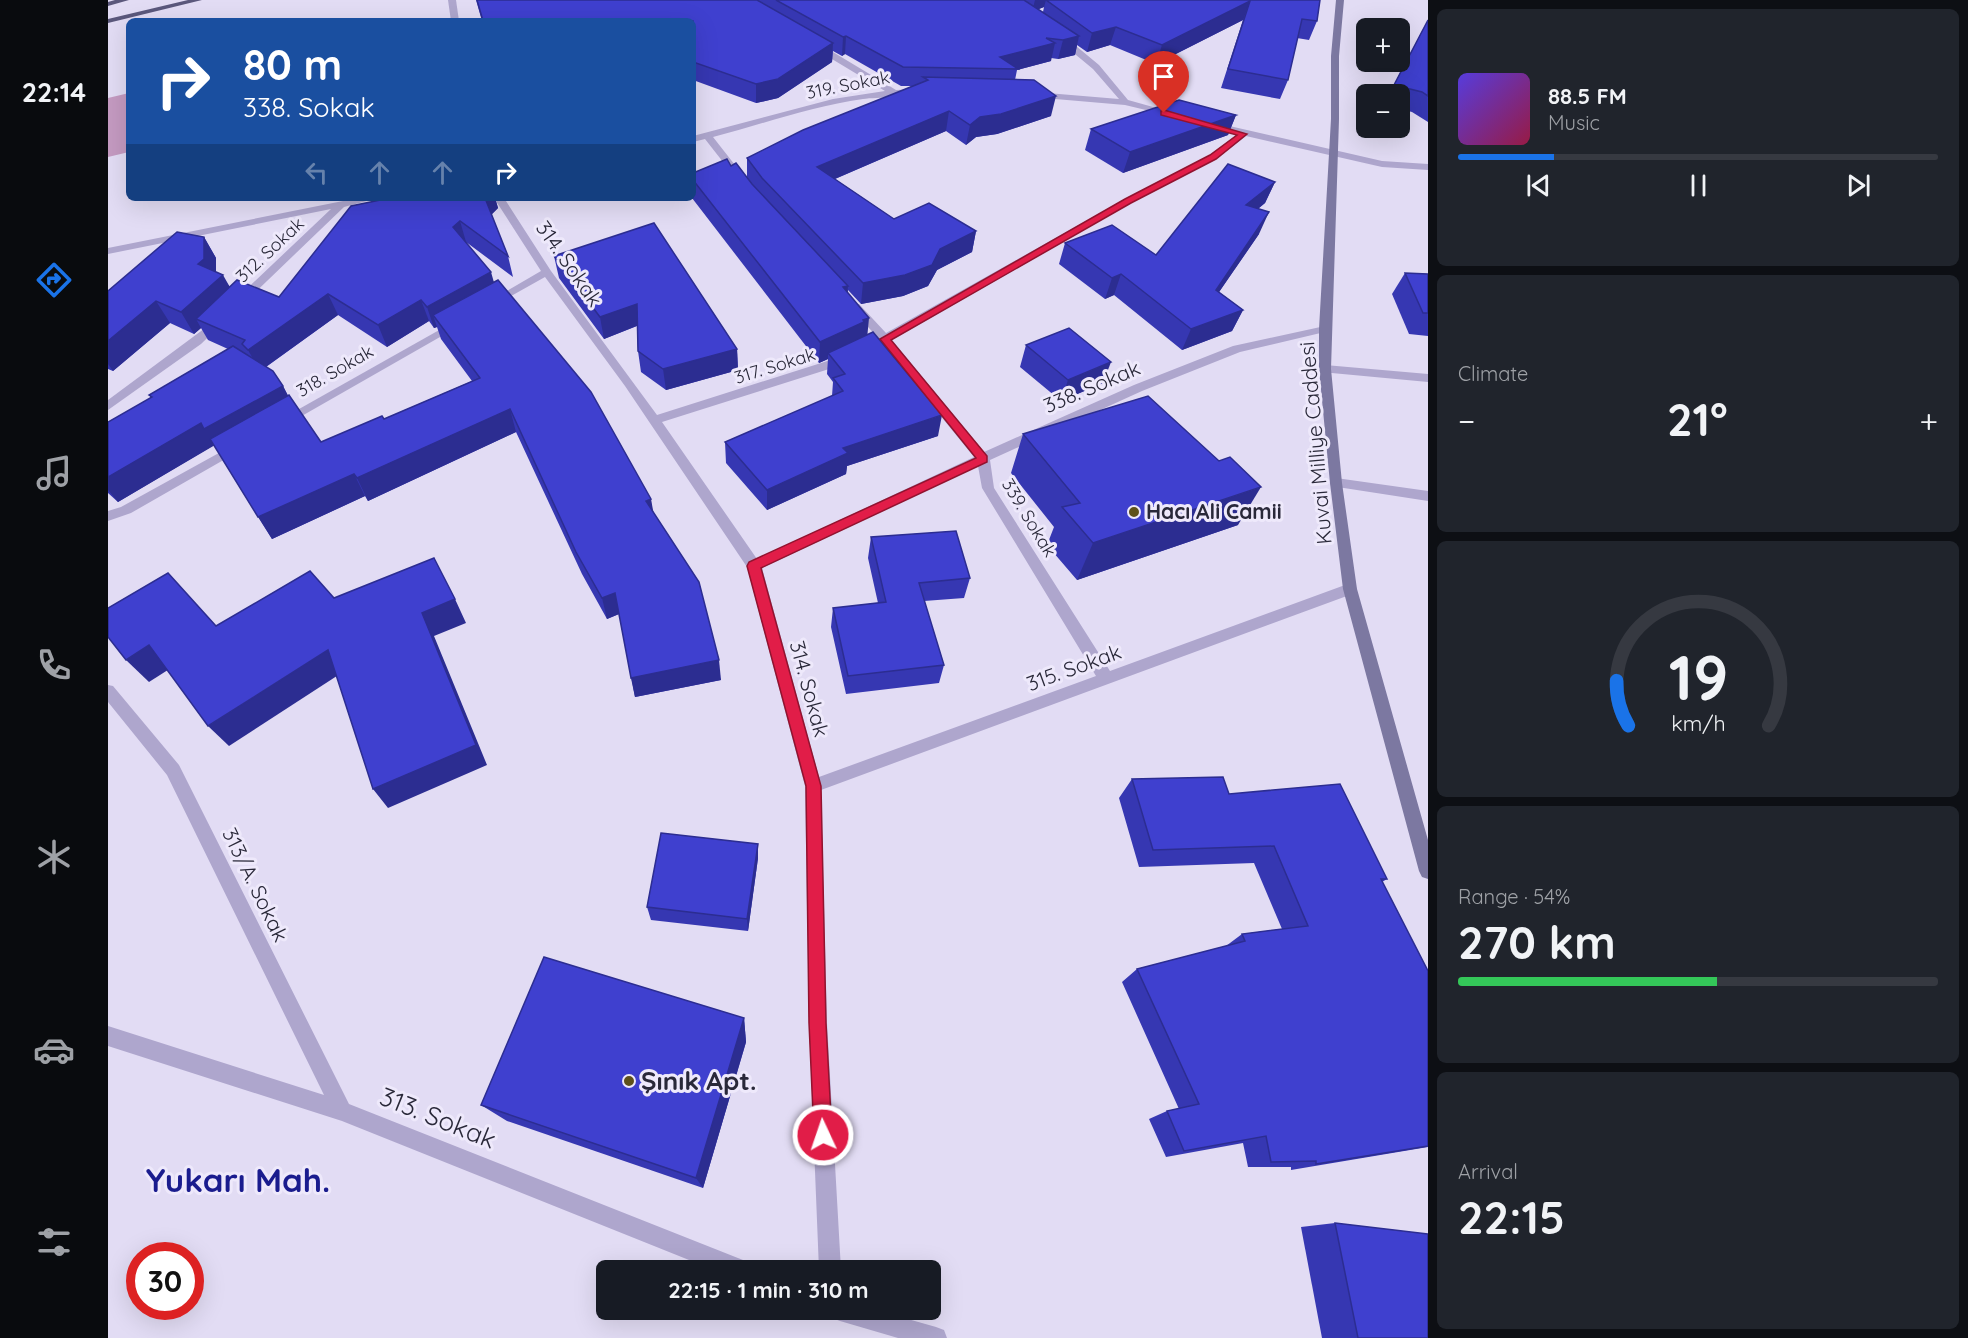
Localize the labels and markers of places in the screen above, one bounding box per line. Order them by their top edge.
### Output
pin [1138,51,1189,113]
place label: Hacı Ali Camii [1146,498,1282,524]
marker: Hacı Ali Camii [1127,505,1141,519]
place label: Şınık Apt. [641,1064,756,1097]
marker: Şınık Apt. [622,1074,636,1088]

